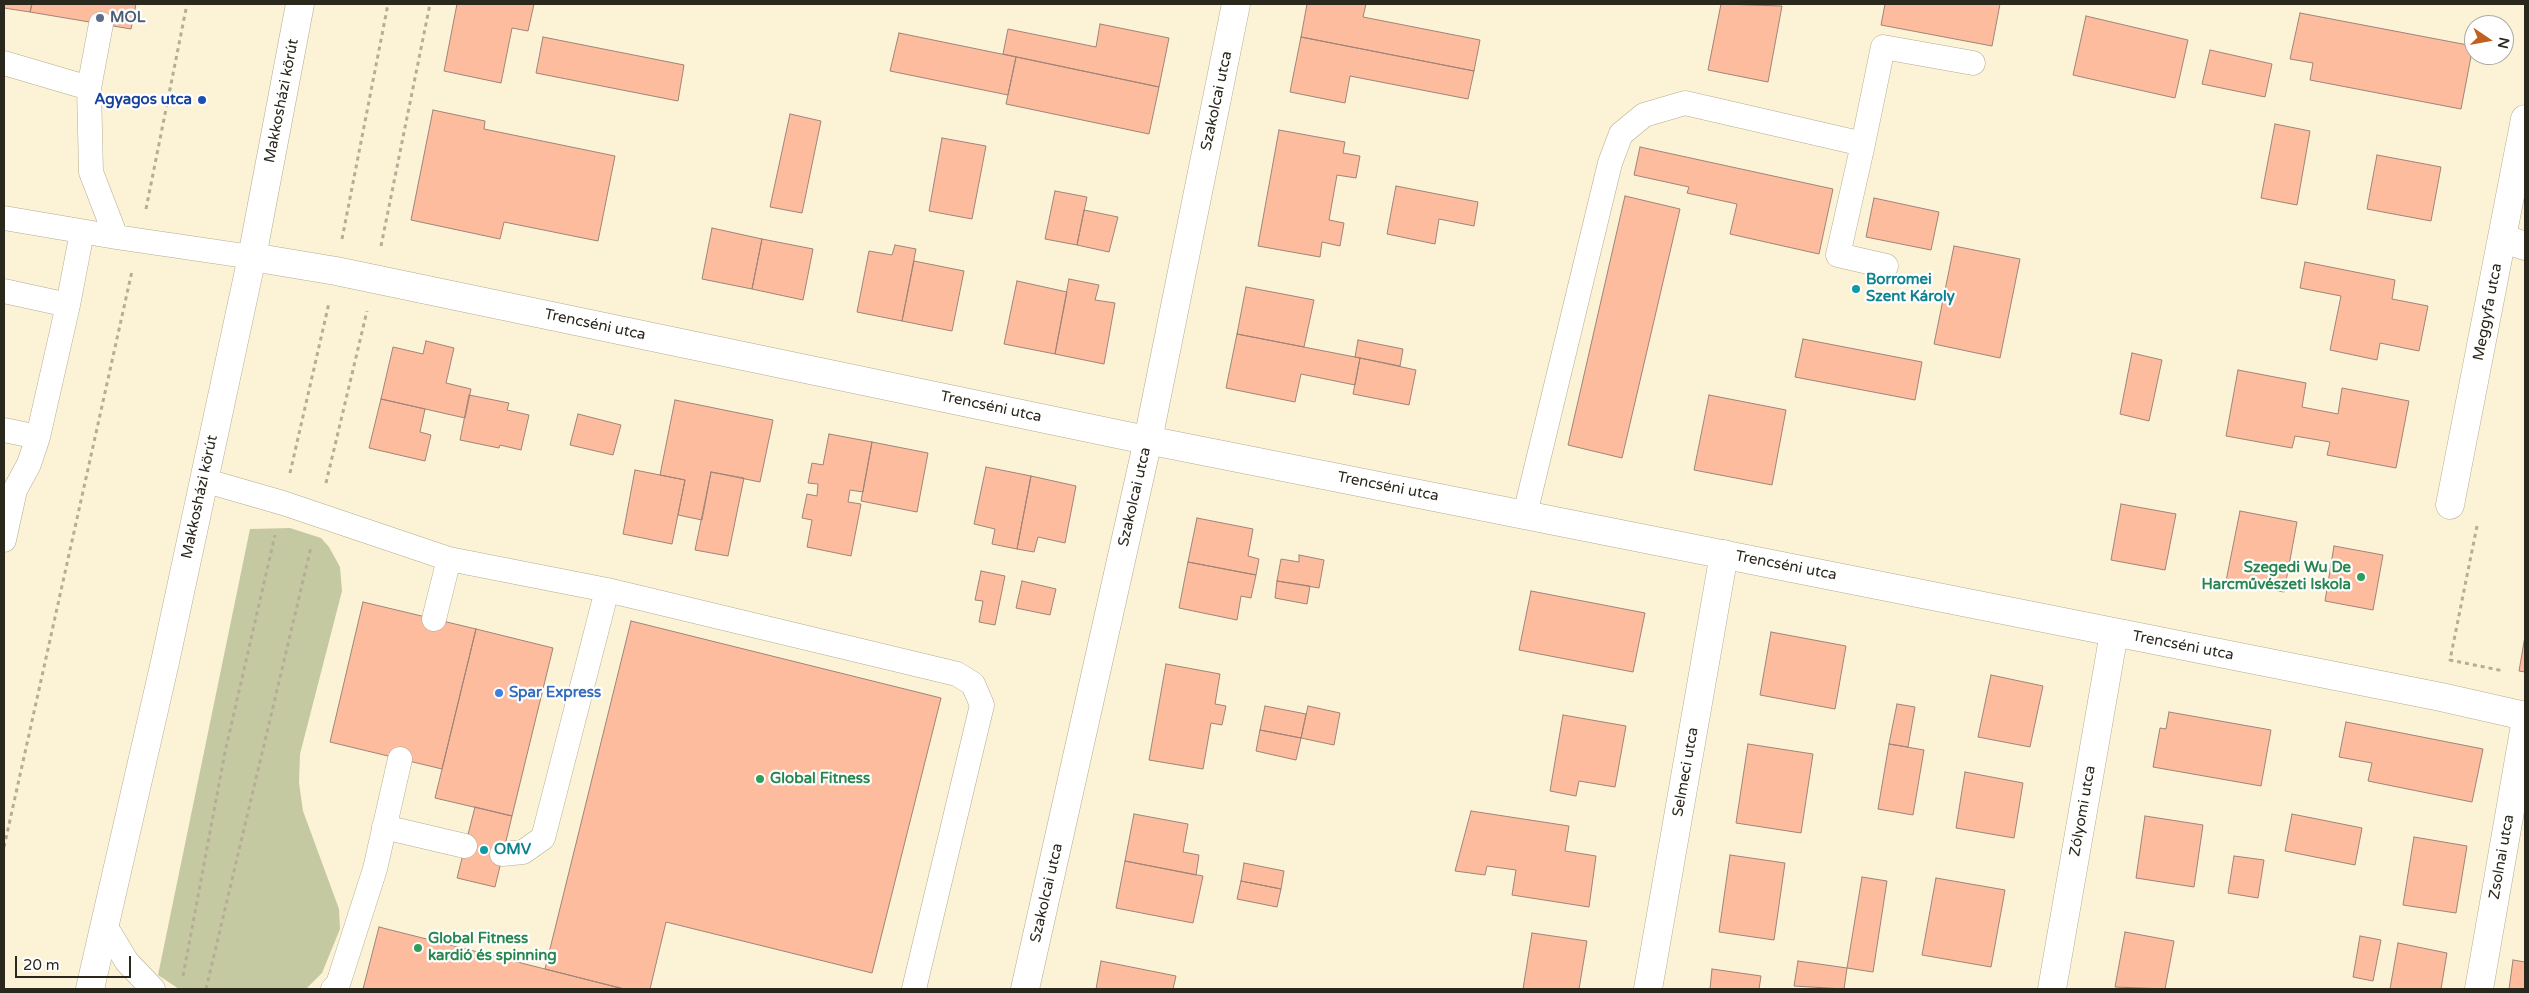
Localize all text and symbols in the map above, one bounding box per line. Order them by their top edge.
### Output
place label: MOL [110,9,145,27]
marker: MOL [94,12,106,24]
north arrow [2464,15,2514,65]
text: N [2494,36,2513,50]
street label: Makkosházi körút [261,37,303,165]
street label: Szakolcai utca [1198,50,1236,152]
place label: Agyagos utca [94,91,192,109]
marker: Agyagos utca [196,94,208,106]
street label: Meggyfa utca [2470,262,2506,362]
place label: Borromei Szent Károly [1866,271,1955,306]
marker: Borromei Szent Károly [1850,283,1862,295]
street label: Trencséni utca [543,305,647,345]
street label: Trencséni utca [939,387,1043,427]
street label: Makkosházi körút [178,434,222,560]
street label: Szakolcai utca [1115,446,1155,548]
street label: Trencséni utca [1336,468,1440,506]
street label: Trencséni utca [1734,547,1838,585]
place label: Szegedi Wu De Harcművészeti Iskola [2201,559,2351,594]
marker: Szegedi Wu De Harcművészeti Iskola [2355,571,2367,583]
street label: Trencséni utca [2131,627,2235,665]
place label: Spar Express [509,684,601,702]
marker: Spar Express [493,687,505,699]
street label: Selmeci utca [1669,726,1703,818]
street label: Zólyomi utca [2066,764,2100,858]
place label: Global Fitness [770,770,870,788]
marker: Global Fitness [754,773,766,785]
street label: Zsolnai utca [2486,813,2518,901]
place label: OMV [494,841,531,859]
street label: Szakolcai utca [1027,842,1067,944]
marker: OMV [478,844,490,856]
place label: Global Fitness kardió és spinning [428,930,557,965]
marker: Global Fitness kardió és spinning [412,942,424,954]
scale bar [18,946,134,978]
text: 20 m [23,956,60,974]

